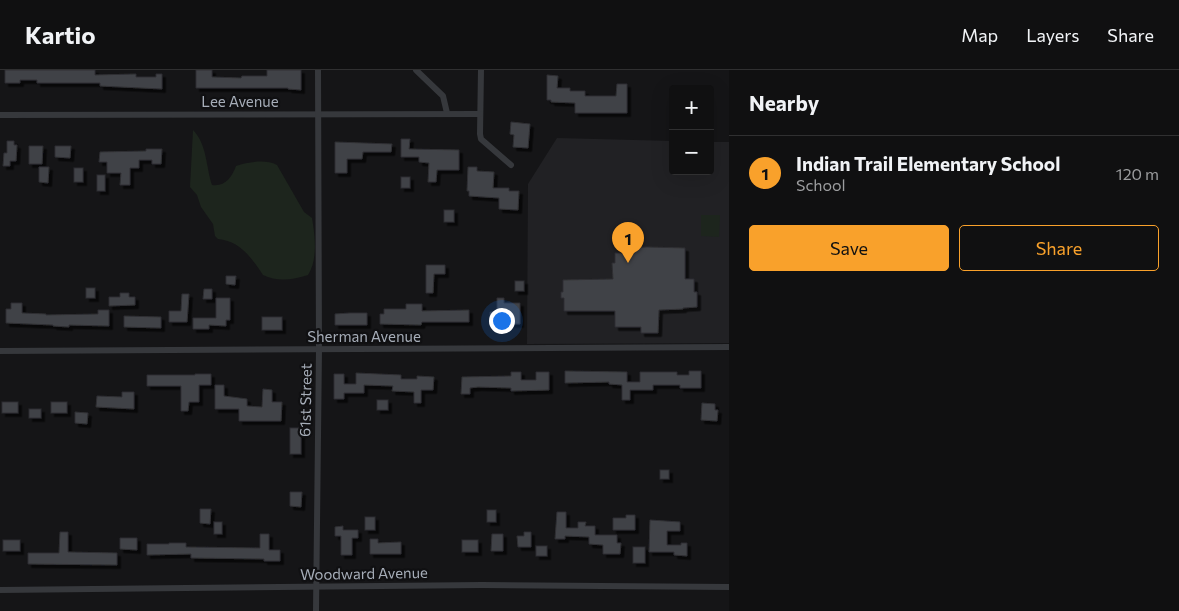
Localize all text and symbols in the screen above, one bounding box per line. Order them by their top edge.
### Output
text: Kartio [25,20,95,49]
text: Map [961,24,998,46]
text: Layers [1026,24,1079,46]
text: Share [1107,24,1154,46]
map controls [669,85,714,175]
button: + [669,85,714,130]
text: Nearby [749,90,819,115]
street label: Lee Avenue [201,92,279,110]
button: − [669,130,714,175]
text: Indian Trail Elementary School [796,152,1060,175]
text: 1 [761,164,769,183]
text: 120 m [1116,164,1159,183]
text: School [796,175,846,194]
pin: 1 [612,222,644,263]
button: Save [749,225,949,271]
button: Share [959,225,1159,271]
your location [489,308,515,334]
street label: Sherman Avenue [307,327,421,345]
street label: 61st Street [295,363,315,437]
street label: Woodward Avenue [300,563,428,583]

